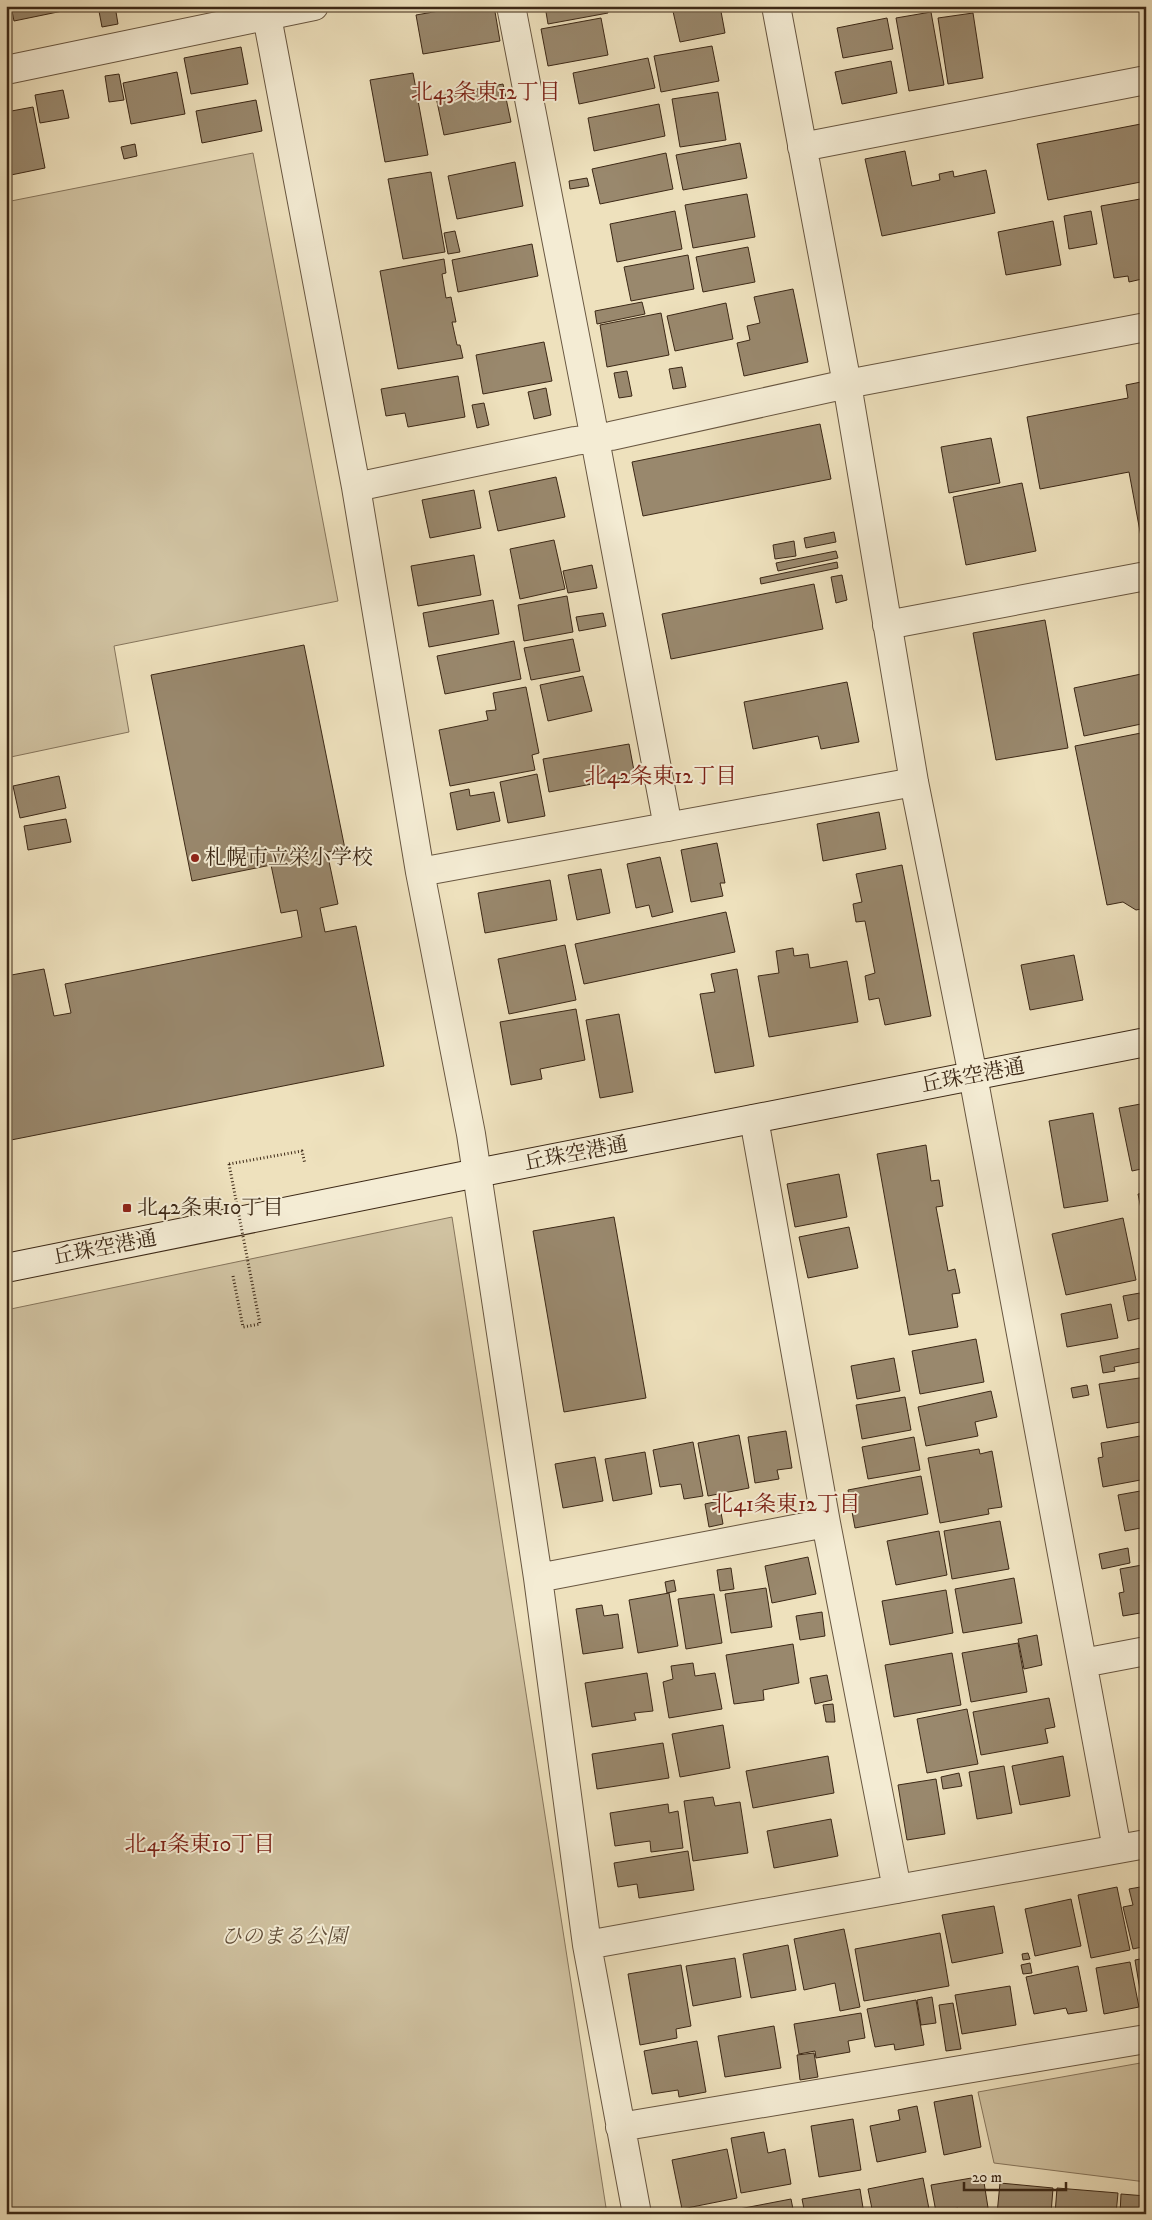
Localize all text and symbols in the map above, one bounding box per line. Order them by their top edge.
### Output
district label: 北43条東12丁目 [411,79,561,106]
district label: 北42条東12丁目 [585,763,737,790]
place label: 札幌市立栄小学校 [205,845,373,871]
marker: 札幌市立栄小学校 [189,852,201,864]
street label: 丘珠空港通 [919,1053,1027,1099]
street label: 丘珠空港通 [522,1131,630,1177]
place label: 北42条東10丁目 [137,1195,283,1221]
marker: 北42条東10丁目 [121,1202,133,1214]
street label: 丘珠空港通 [51,1225,159,1271]
district label: 北41条東12丁目 [711,1491,861,1518]
district label: 北41条東10丁目 [125,1831,275,1858]
park label: ひのまる公園 [221,1924,350,1950]
scale bar [964,2160,1067,2192]
text: 20 m [972,2168,1002,2187]

